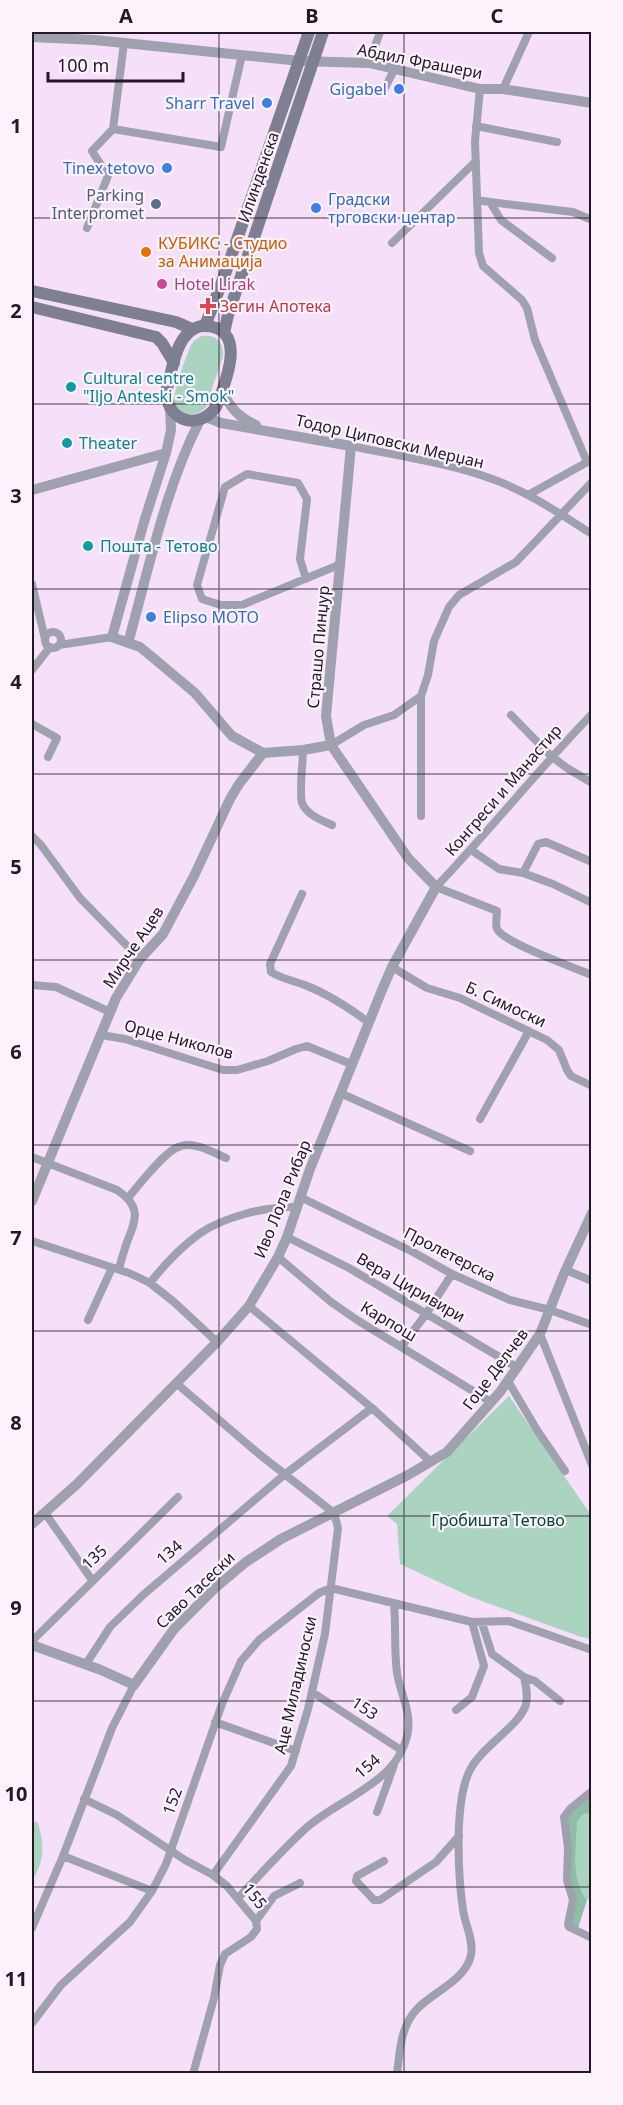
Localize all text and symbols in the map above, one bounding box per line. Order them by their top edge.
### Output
text: A [119,2,133,29]
text: B [305,2,319,29]
text: C [491,2,504,29]
street label: Абдил Фрашери [355,38,485,84]
scale bar [48,45,183,83]
text: 100 m [57,53,109,77]
place label: Gigabel [329,78,387,100]
marker: Gigabel [392,82,406,96]
place label: Sharr Travel [165,92,255,114]
marker: Sharr Travel [260,96,274,110]
text: 1 [10,112,22,139]
street label: Илинденска [232,129,284,225]
place label: Tinex tetovo [63,157,155,179]
marker: Tinex tetovo [160,161,174,175]
place label: Parking Interpromet [52,184,144,224]
place label: Градски трговски центар [328,188,456,228]
marker: Parking Interpromet [149,197,163,211]
marker: Градски трговски центар [309,201,323,215]
place label: КУБИКС - Студио за Анимација [158,232,287,272]
marker: КУБИКС - Студио за Анимација [139,245,153,259]
place label: Hotel Lirak [174,273,255,295]
marker: Hotel Lirak [155,277,169,291]
place label: Зегин Апотека [220,295,331,317]
text: 2 [10,297,22,324]
marker: Зегин Апотека [201,299,215,313]
place label: Cultural centre "Iljo Anteski - Smok" [83,367,234,407]
marker: Cultural centre "Iljo Anteski - Smok" [64,380,78,394]
street label: Тодор Циповски Мерџан [294,409,486,473]
place label: Theater [79,432,138,454]
marker: Theater [60,436,74,450]
text: 3 [10,482,22,509]
place label: Пошта - Тетово [100,535,218,557]
marker: Пошта - Тетово [81,539,95,553]
street label: Страшо Пинџур [302,585,334,709]
place label: Elipso MOTO [163,606,259,628]
marker: Elipso MOTO [144,610,158,624]
text: 4 [10,668,22,695]
street label: Конгреси и Манастир [440,719,566,861]
text: 5 [10,853,22,880]
street label: Мирче Ацев [98,902,168,992]
street label: Б. Симоски [462,976,550,1032]
street label: Орце Николов [122,1014,236,1064]
text: 6 [10,1038,22,1065]
street label: Иво Лола Рибар [248,1137,316,1261]
street label: Пролетерска [401,1222,499,1286]
text: 7 [10,1224,22,1251]
street label: Вера Циривири [353,1247,469,1327]
street label: Карпош [357,1296,421,1346]
street label: Гоце Делчев [457,1324,533,1414]
text: 8 [10,1409,22,1436]
park label: Гробишта Тетово [431,1509,565,1531]
street label: 134 [151,1535,187,1569]
street label: 135 [76,1540,112,1574]
street label: Саво Тасески [151,1547,239,1633]
text: 9 [10,1594,22,1621]
street label: Аце Миладиноски [268,1614,322,1756]
street label: 153 [347,1691,383,1725]
street label: 154 [349,1749,385,1783]
text: 10 [5,1780,27,1807]
street label: 152 [157,1784,187,1818]
street label: 155 [238,1878,272,1914]
text: 11 [5,1965,27,1992]

